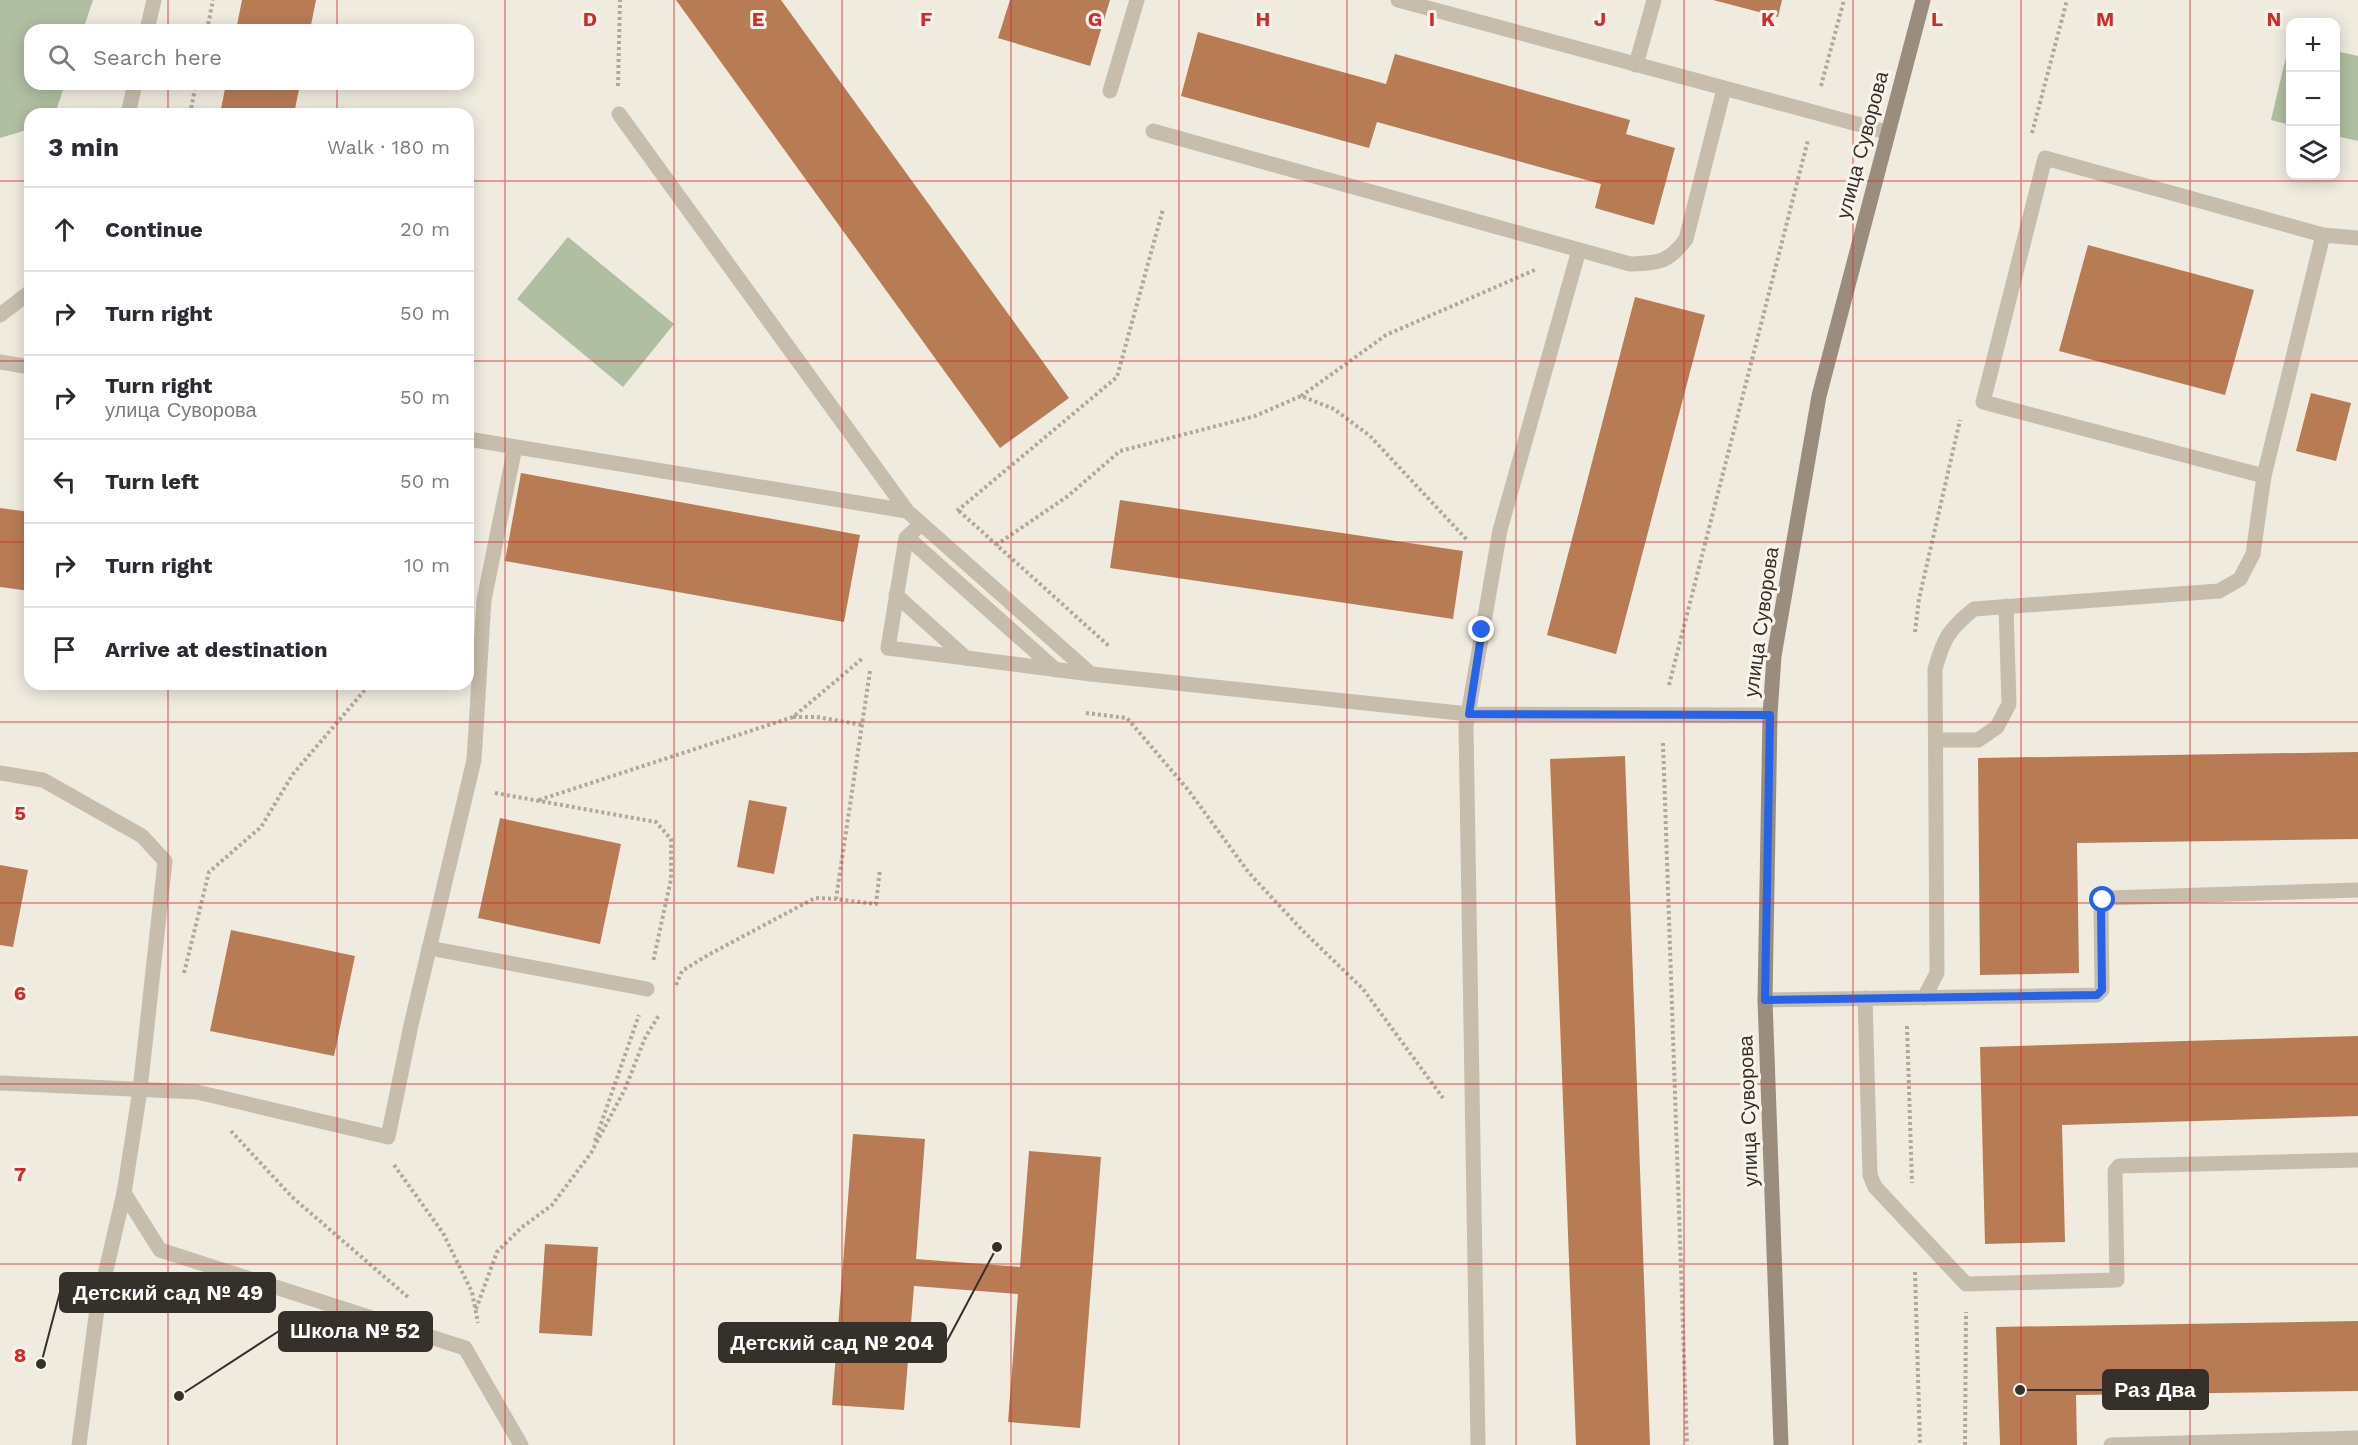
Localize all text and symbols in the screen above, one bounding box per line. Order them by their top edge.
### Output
text: D [583,7,597,31]
text: E [752,7,764,31]
text: F [920,7,932,31]
text: G [1088,7,1102,31]
text: H [1256,7,1270,31]
text: I [1429,7,1435,31]
text: J [1594,7,1606,31]
text: K [1761,7,1775,31]
text: L [1931,7,1943,31]
text: M [2096,7,2114,31]
text: N [2267,7,2281,31]
map controls [2286,18,2340,180]
button: + [2286,18,2340,72]
search box [24,24,474,90]
icon: search [45,41,78,74]
text: Search here [93,45,222,70]
street label: улица Суворова [1831,68,1893,221]
button: − [2286,72,2340,126]
button: layers [2286,126,2340,180]
text: 3 min [48,132,119,162]
text: Walk · 180 m [327,135,450,159]
icon: ahead [48,213,81,246]
text: Continue [105,217,203,242]
text: 20 m [400,217,450,241]
icon: right [48,297,81,330]
text: Turn right [105,301,212,326]
text: 50 m [400,301,450,325]
text: Turn right [105,373,212,398]
icon: right [48,381,81,414]
text: 50 m [400,385,450,409]
text: улица Суворова [105,398,257,422]
icon: left [48,465,81,498]
text: Turn left [105,469,199,494]
text: 50 m [400,469,450,493]
street label: улица Суворова [1739,544,1784,699]
icon: right [48,549,81,582]
text: Turn right [105,553,212,578]
text: 10 m [404,553,450,577]
route end [1468,616,1494,642]
icon: arrive [48,633,81,666]
text: Arrive at destination [105,637,328,662]
text: 5 [14,801,26,825]
route start [2089,886,2115,912]
text: 6 [14,981,26,1005]
street label: улица Суворова [1733,1034,1763,1187]
text: 7 [14,1162,26,1186]
callout: Детский сад № 49 [60,1273,275,1312]
text: Детский сад № 49 [73,1280,263,1305]
callout: Школа № 52 [279,1312,432,1351]
text: Школа № 52 [290,1318,420,1343]
callout: Детский сад № 204 [719,1323,946,1362]
text: Детский сад № 204 [730,1330,934,1355]
text: 8 [14,1343,26,1367]
callout: Раз Два [2103,1370,2208,1409]
text: Раз Два [2114,1377,2196,1402]

